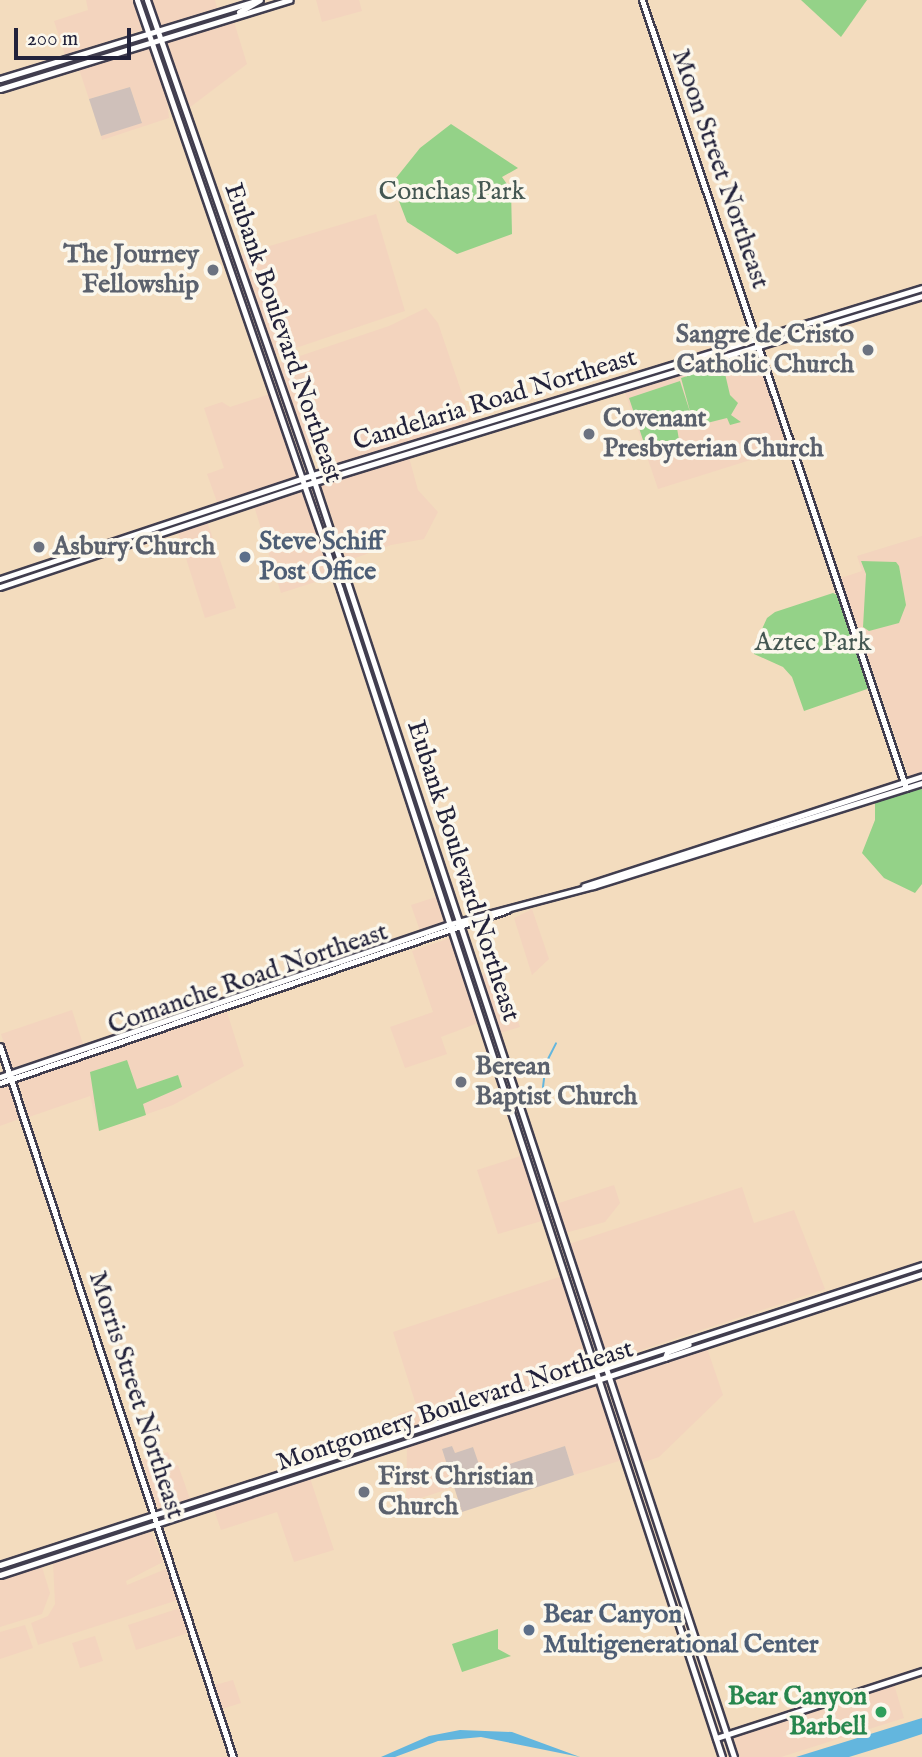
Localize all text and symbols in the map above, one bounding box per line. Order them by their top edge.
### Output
scale bar [18,14,135,58]
text: 200 m [27,26,78,53]
street label: Moon Street Northeast [664,45,776,293]
park label: Conchas Park [379,176,525,208]
street label: Eubank Boulevard Northeast [217,179,349,487]
place label: The Journey Fellowship [63,239,199,300]
marker: The Journey Fellowship [205,262,221,278]
place label: Sangre de Cristo Catholic Church [676,319,854,380]
street label: Candelaria Road Northeast [349,342,641,458]
marker: Sangre de Cristo Catholic Church [860,342,876,358]
place label: Covenant Presbyterian Church [603,403,824,464]
marker: Covenant Presbyterian Church [581,426,597,442]
place label: Steve Schiff Post Office [259,526,383,588]
place label: Asbury Church [53,531,215,563]
marker: Asbury Church [31,539,47,555]
marker: Steve Schiff Post Office [237,549,253,565]
park label: Aztec Park [755,627,871,659]
street label: Eubank Boulevard Northeast [400,717,526,1025]
street label: Comanche Road Northeast [104,916,392,1042]
place label: Berean Baptist Church [475,1051,637,1112]
marker: Berean Baptist Church [453,1074,469,1090]
street label: Morris Street Northeast [81,1267,191,1523]
street label: Montgomery Boulevard Northeast [273,1333,637,1479]
place label: First Christian Church [378,1461,534,1522]
marker: First Christian Church [356,1484,372,1500]
place label: Bear Canyon Multigenerational Center [543,1599,819,1660]
marker: Bear Canyon Multigenerational Center [521,1622,537,1638]
place label: Bear Canyon Barbell [728,1681,867,1742]
marker: Bear Canyon Barbell [873,1704,889,1720]

